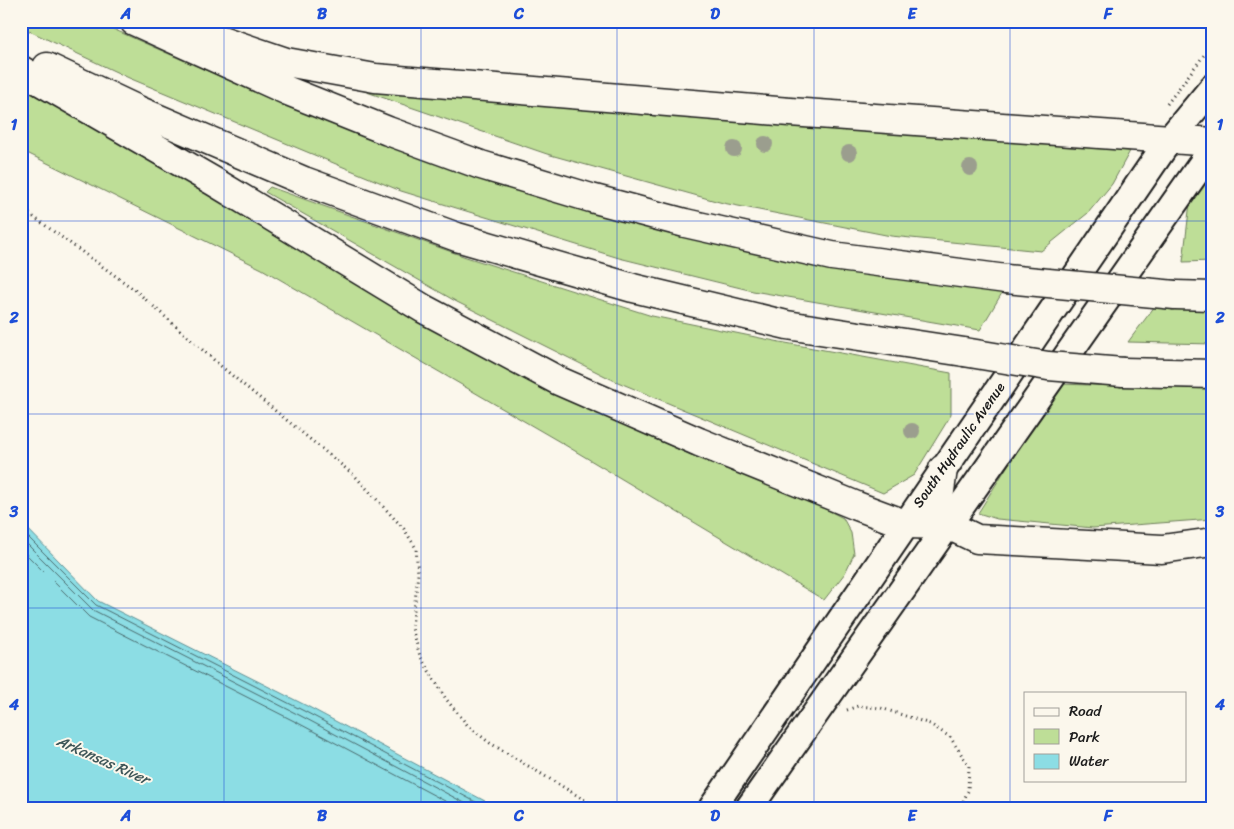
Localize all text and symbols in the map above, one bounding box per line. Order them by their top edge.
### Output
text: A [120,0,131,28]
text: B [317,0,328,28]
text: C [513,0,525,28]
text: D [710,0,720,28]
text: E [908,0,918,28]
text: F [1103,0,1114,28]
text: 1 [11,110,18,139]
text: 1 [1217,110,1224,139]
text: 2 [8,303,19,332]
text: 2 [1214,303,1225,332]
street label: South Hydraulic Avenue [906,377,1012,513]
text: 3 [9,497,19,526]
text: 3 [1215,497,1225,526]
text: 4 [8,690,19,719]
text: 4 [1214,690,1225,719]
legend [1024,692,1186,782]
text: Road [1069,698,1102,724]
text: Park [1069,724,1100,750]
water label: Arkansas River [52,728,156,793]
text: Water [1069,748,1109,774]
text: A [120,801,131,829]
text: B [317,801,328,829]
text: C [513,801,525,829]
text: D [710,801,720,829]
text: E [908,801,918,829]
text: F [1103,801,1114,829]

